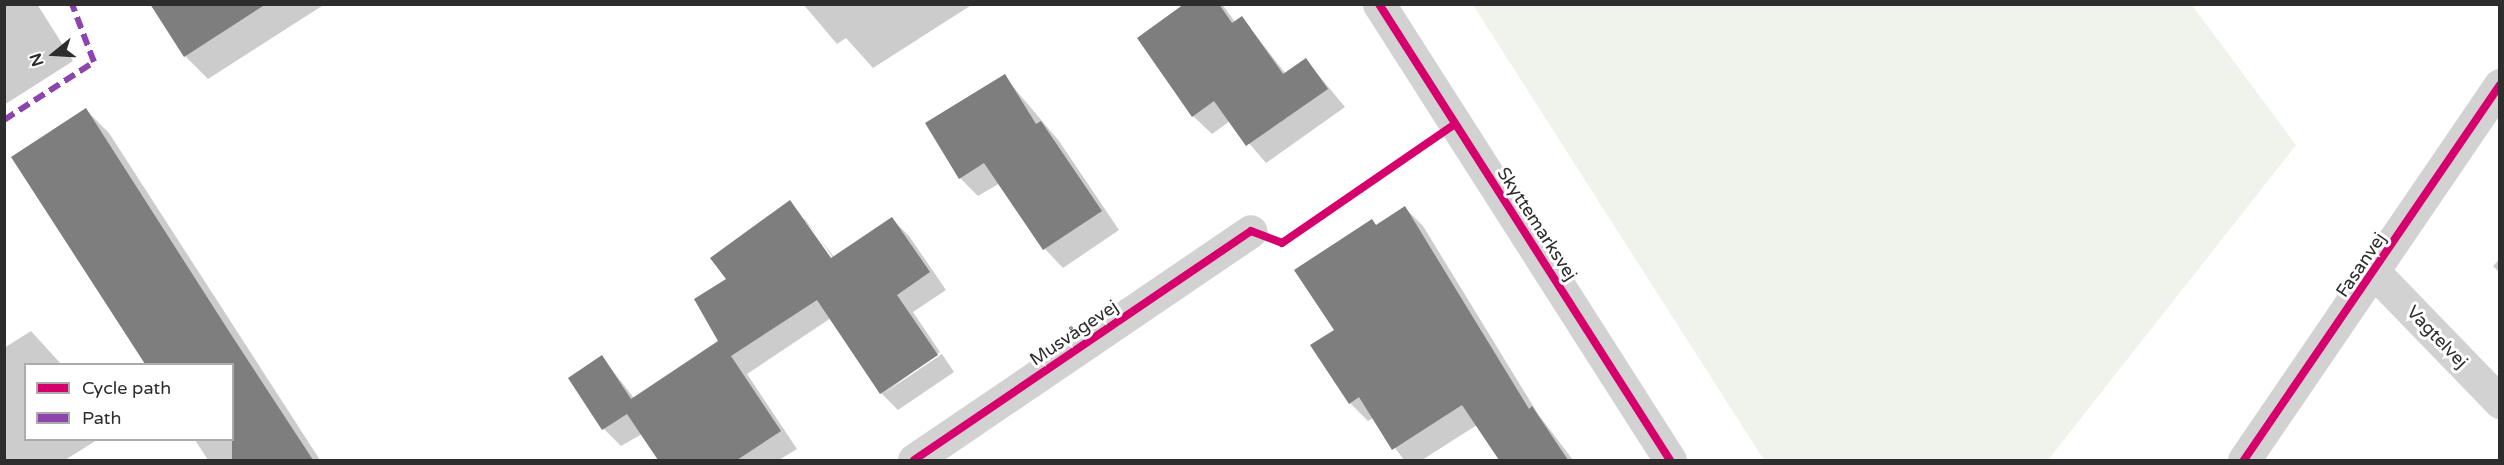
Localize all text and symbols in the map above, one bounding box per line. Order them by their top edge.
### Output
north arrow [24,24,84,84]
text: N [25,50,48,69]
street label: Skyttemarksvej [1492,163,1582,285]
street label: Fasanvej [2332,229,2390,301]
street label: Musvågevej [1026,296,1122,370]
street label: Vagtelvej [2402,301,2472,373]
legend [24,363,234,441]
text: Cycle path [82,377,171,399]
text: Path [82,407,121,429]

